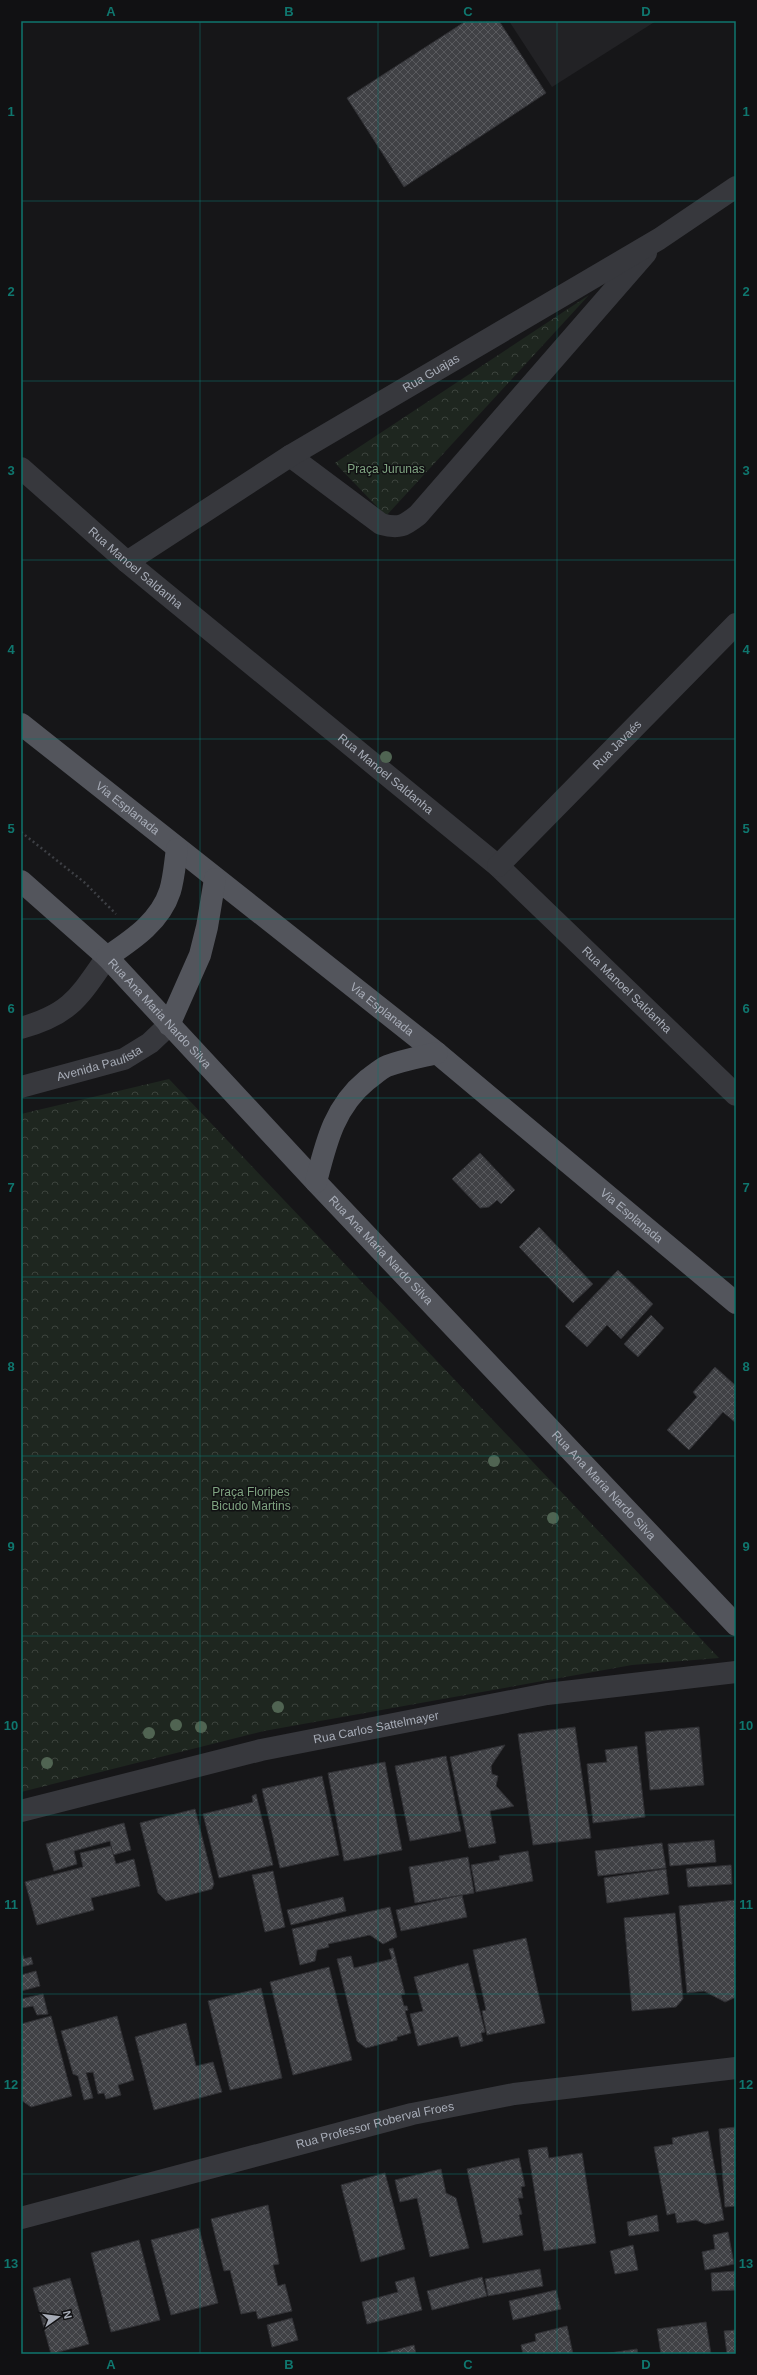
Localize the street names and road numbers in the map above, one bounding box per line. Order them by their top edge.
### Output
street label: Rua Guajas [400,351,462,395]
street label: Rua Manoel Saldanha [86,524,186,612]
street label: Rua Javaés [590,717,644,772]
street label: Rua Manoel Saldanha [335,731,436,817]
street label: Via Esplanada [93,779,163,838]
street label: Rua Manoel Saldanha [579,944,675,1036]
street label: Rua Ana Maria Nardo Silva [105,956,214,1072]
street label: Via Esplanada [347,980,417,1039]
street label: Avenida Paulista [55,1042,145,1084]
street label: Via Esplanada [597,1186,666,1246]
street label: Rua Ana Maria Nardo Silva [326,1193,436,1308]
street label: Rua Ana Maria Nardo Silva [549,1428,659,1543]
street label: Rua Carlos Sattelmayer [312,1708,440,1747]
street label: Rua Professor Roberval Froes [294,2099,455,2152]

